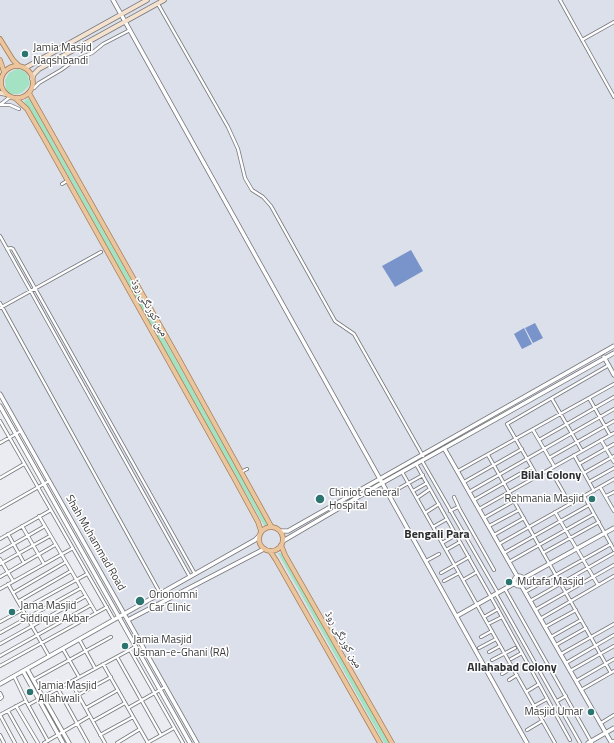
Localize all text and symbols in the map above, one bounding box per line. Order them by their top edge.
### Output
place label: Jamia Masjid Naqshbandi [33,41,92,67]
marker: Jamia Masjid Naqshbandi [20,49,30,59]
street label: مین کورنگی روڈ [128,277,170,339]
district label: Bilal Colony [521,469,581,483]
place label: Chiniot General Hospital [329,486,399,512]
place label: Rehmania Masjid [504,492,584,506]
street label: Shah Muhammad Road [62,493,128,593]
marker: Chiniot General Hospital [314,493,326,505]
marker: Rehmania Masjid [587,494,597,504]
district label: Bengali Para [404,528,470,542]
place label: Mutafa Masjid [517,575,584,589]
marker: Mutafa Masjid [504,577,514,587]
place label: Orionomni Car Clinic [149,588,198,614]
marker: Orionomni Car Clinic [134,595,146,607]
place label: Jama Masjid Siddique Akbar [20,599,89,625]
marker: Jama Masjid Siddique Akbar [7,607,17,617]
street label: مین کورنگی روڈ [321,609,365,671]
place label: Jamia Masjid Usman-e-Ghani (RA) [133,633,229,659]
marker: Jamia Masjid Usman-e-Ghani (RA) [120,641,130,651]
district label: Allahabad Colony [467,661,557,675]
place label: Jamia Masjid Allahwali [38,679,97,705]
marker: Jamia Masjid Allahwali [25,687,35,697]
place label: Masjid Umar [524,705,583,719]
marker: Masjid Umar [586,707,596,717]

